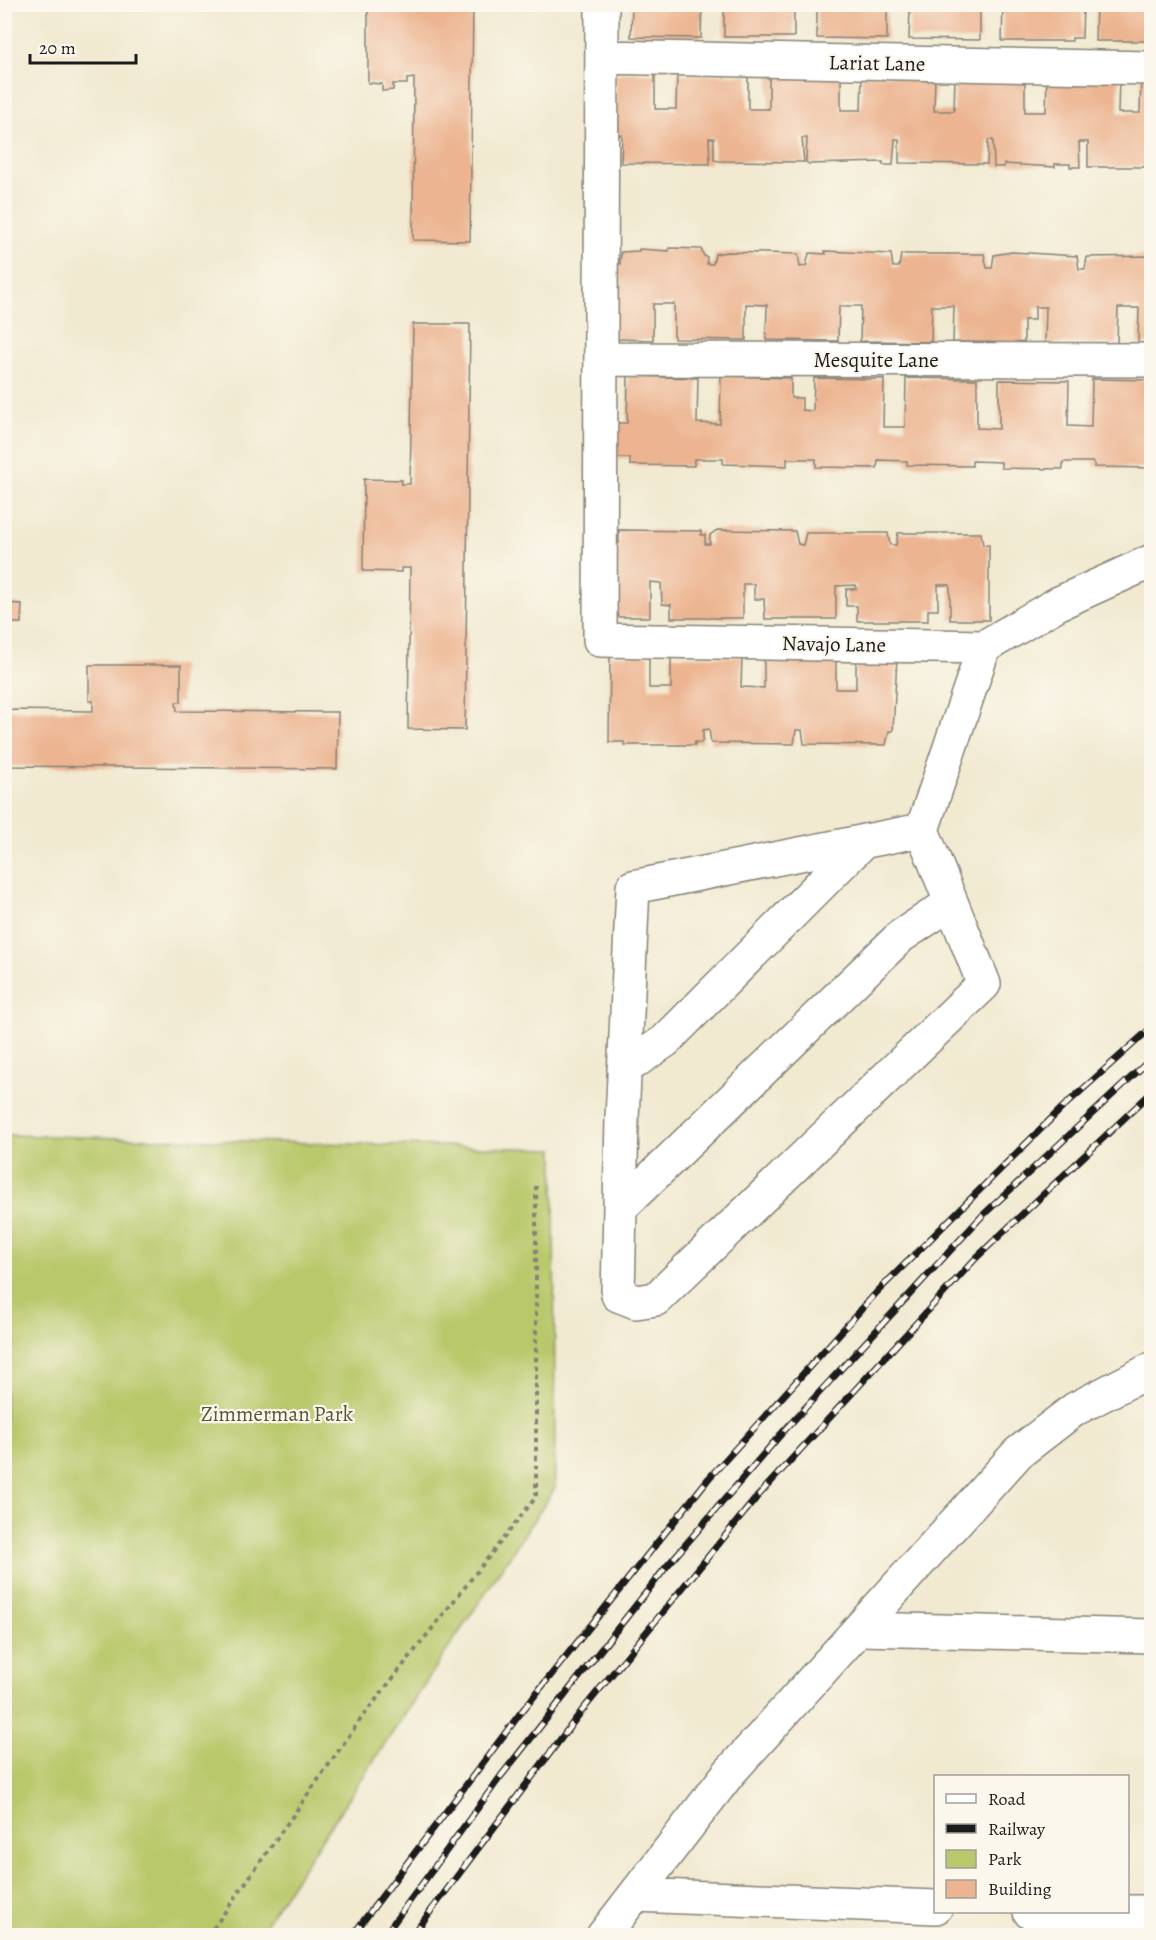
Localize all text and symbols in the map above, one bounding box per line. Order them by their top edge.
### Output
scale bar [30,27,136,65]
text: 20 m [39,36,76,60]
street label: Lariat Lane [828,48,926,78]
street label: Mesquite Lane [813,346,939,374]
street label: Navajo Lane [782,629,886,659]
park label: Zimmerman Park [201,1400,354,1428]
legend [934,1775,1129,1913]
text: Road [988,1787,1026,1811]
text: Railway [988,1817,1046,1841]
text: Park [988,1847,1022,1871]
text: Building [988,1877,1052,1901]

